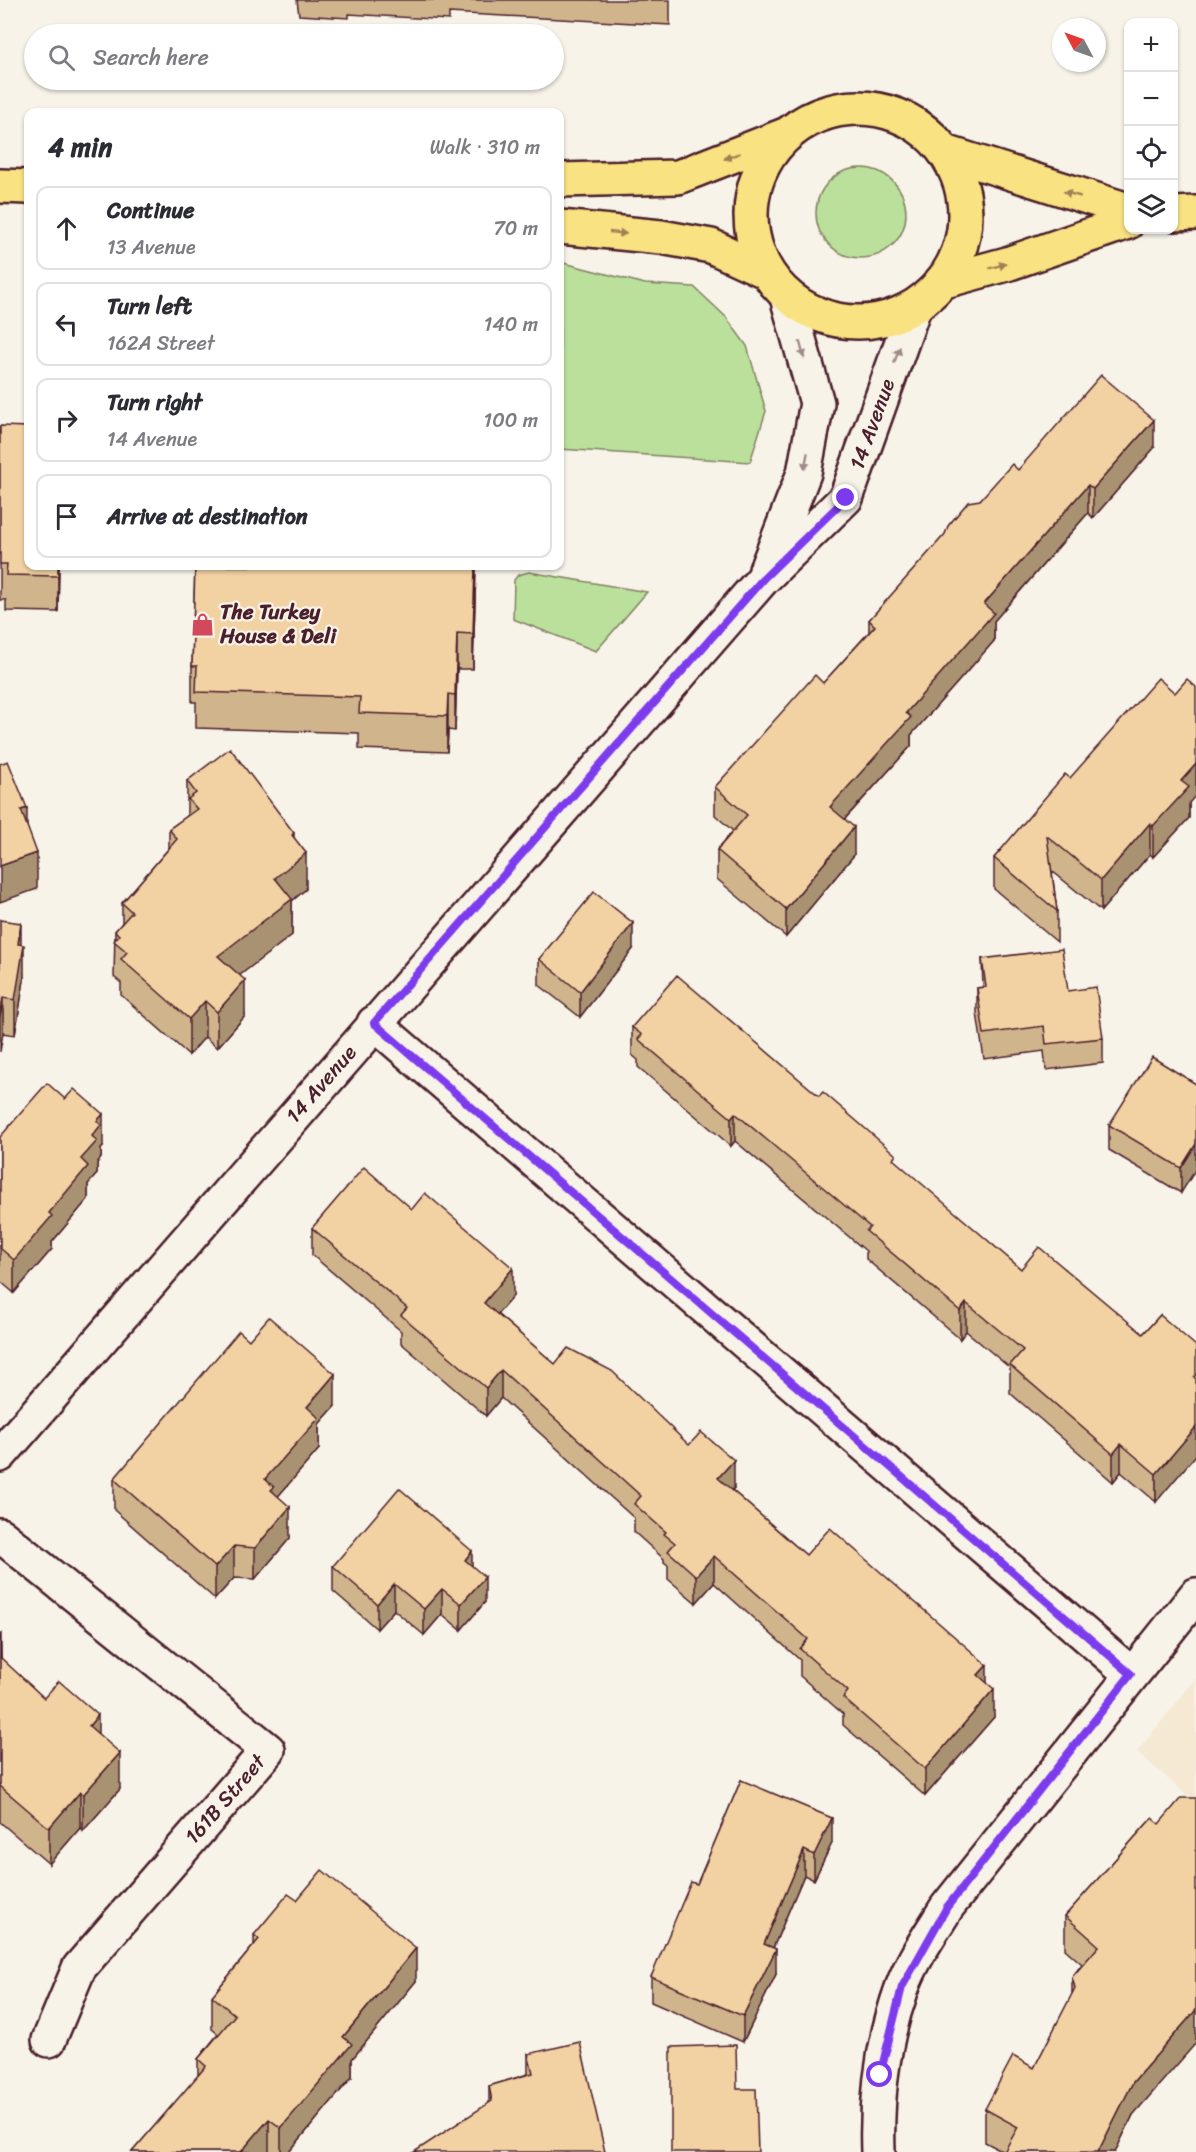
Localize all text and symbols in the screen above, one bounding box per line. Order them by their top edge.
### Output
north arrow [1052,18,1106,72]
map controls [1124,18,1178,234]
button: + [1124,18,1178,72]
search box [24,24,564,90]
text: Search here [93,38,209,77]
icon: search [45,41,78,74]
button: − [1124,72,1178,126]
text: 4 min [48,124,112,170]
button: locate [1124,126,1178,180]
text: Walk · 310 m [430,130,540,165]
one-way arrow [722,151,740,161]
button: layers [1124,180,1178,234]
one-way arrow [1063,189,1081,198]
text: Continue [107,191,195,230]
text: 70 m [493,211,538,246]
icon: ahead [50,212,83,245]
one-way arrow [608,228,627,238]
text: 13 Avenue [107,230,196,265]
one-way arrow [989,261,1007,270]
text: Turn left [107,287,192,326]
text: 140 m [484,307,538,342]
icon: left [50,308,83,341]
text: 162A Street [107,326,215,361]
one-way arrow [798,341,807,359]
one-way arrow [892,346,902,364]
street label: 14 Avenue [838,373,906,475]
text: Turn right [107,383,202,422]
text: 100 m [484,403,538,438]
icon: right [50,404,83,437]
text: 14 Avenue [107,422,197,457]
one-way arrow [801,451,810,470]
route end [832,484,858,510]
text: Arrive at destination [107,497,308,536]
icon: arrive [50,500,83,533]
place label: The Turkey House & Deli [219,593,337,655]
shop icon: The Turkey House & Deli [189,611,215,637]
street label: 14 Avenue [276,1036,366,1132]
street label: 161B Street [175,1744,276,1853]
route start [866,2061,892,2087]

